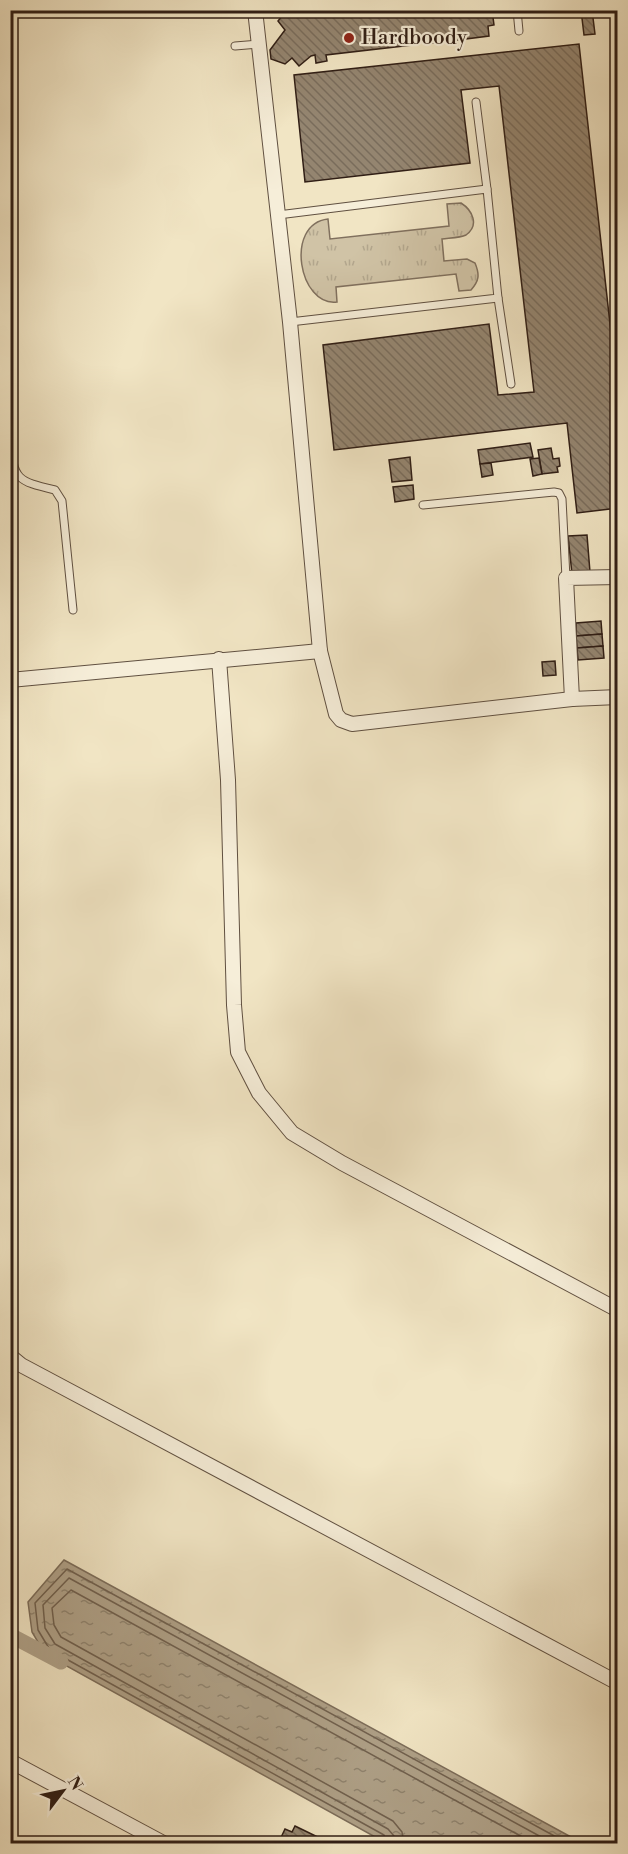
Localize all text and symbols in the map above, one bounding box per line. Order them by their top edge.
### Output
place label: Hardboody [361,25,468,51]
marker: Hardboody [342,31,356,45]
north arrow [33,1761,93,1821]
text: N [63,1773,87,1795]

